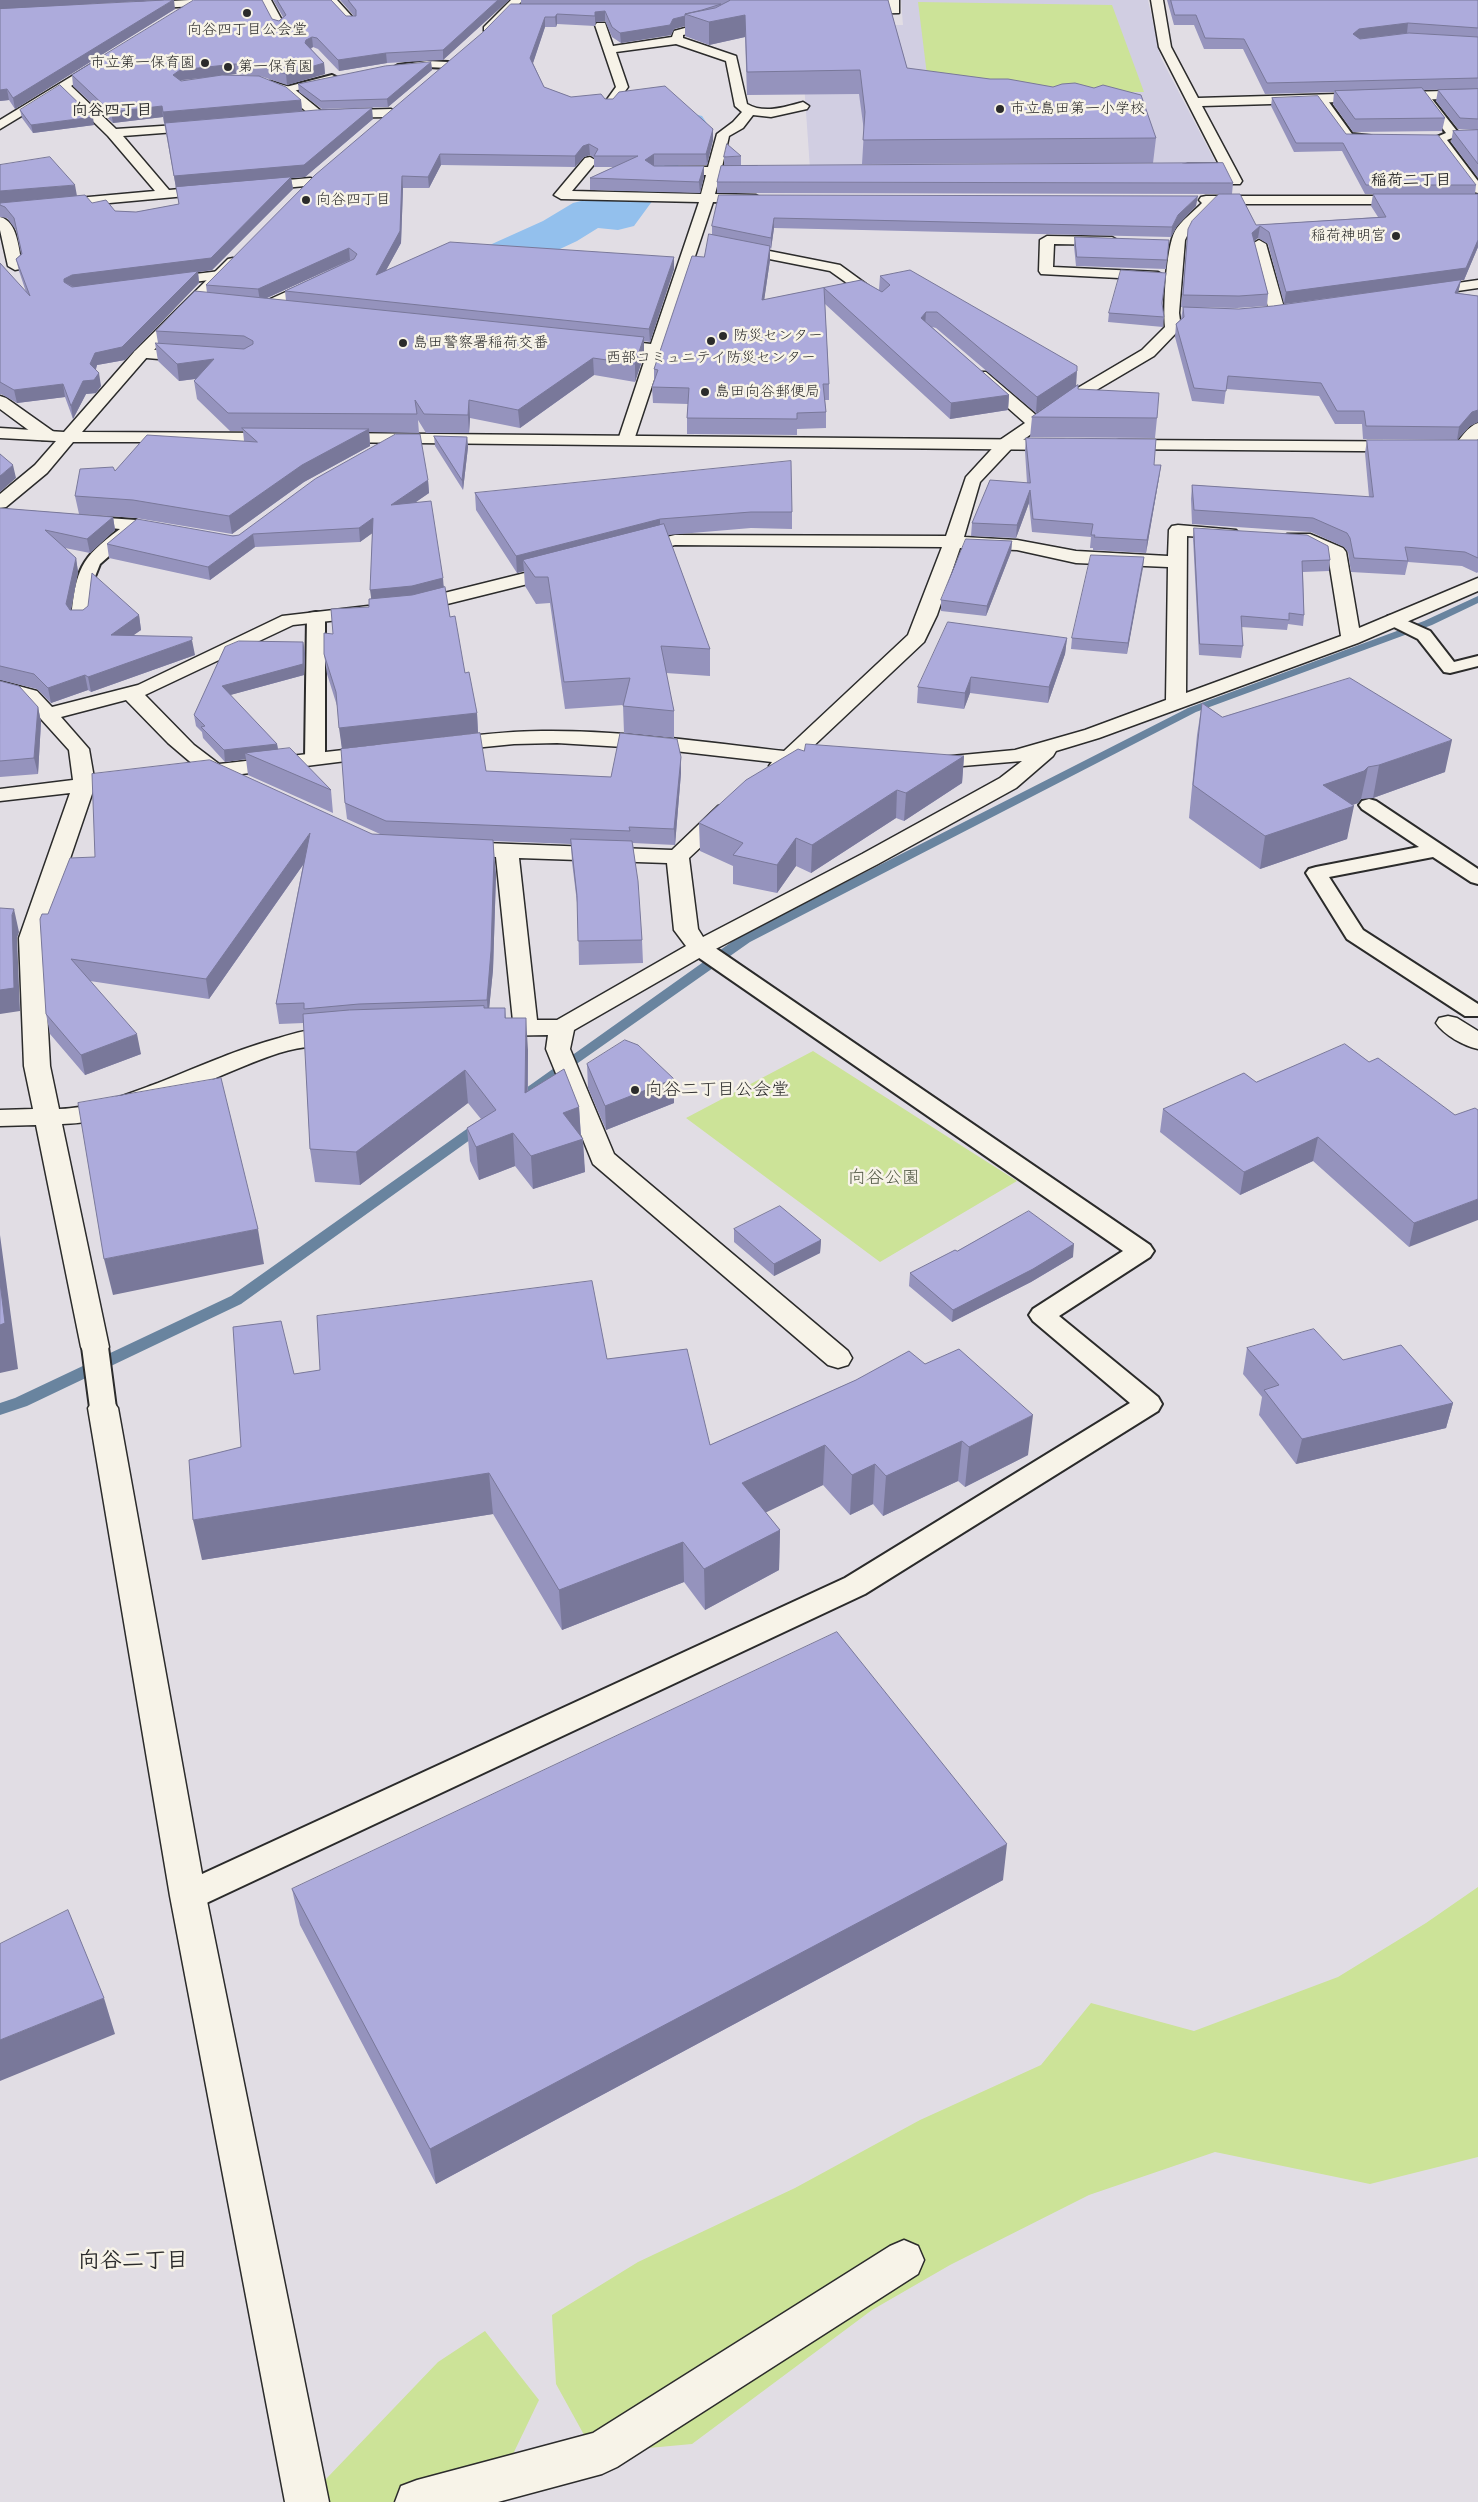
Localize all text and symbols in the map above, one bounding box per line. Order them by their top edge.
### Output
marker: 向谷四丁目公会堂 [241,7,253,19]
place label: 向谷四丁目公会堂 [187,21,307,39]
place label: 市立第一保育園 [90,54,195,72]
marker: 市立第一保育園 [199,57,211,69]
place label: 第一保育園 [238,58,313,76]
marker: 第一保育園 [222,61,234,73]
place label: 市立島田第一小学校 [1010,100,1145,118]
district label: 向谷四丁目 [72,101,152,121]
marker: 市立島田第一小学校 [994,103,1006,115]
district label: 稲荷二丁目 [1371,171,1451,191]
place label: 向谷四丁目 [316,191,391,209]
marker: 向谷四丁目 [300,194,312,206]
place label: 稲荷神明宮 [1311,227,1386,245]
marker: 稲荷神明宮 [1390,230,1402,242]
place label: 防災センター [733,327,823,345]
marker: 防災センター [717,330,729,342]
place label: 島田警察署稲荷交番 [413,334,548,352]
marker: 西部コミュニテイ防災センター [705,335,717,347]
marker: 島田警察署稲荷交番 [397,337,409,349]
place label: 西部コミュニテイ防災センター [606,349,816,367]
place label: 島田向谷郵便局 [715,383,820,401]
marker: 島田向谷郵便局 [699,386,711,398]
place label: 向谷二丁目公会堂 [645,1079,789,1101]
marker: 向谷二丁目公会堂 [629,1084,641,1096]
park label: 向谷公園 [848,1167,920,1189]
district label: 向谷二丁目 [78,2248,188,2274]

